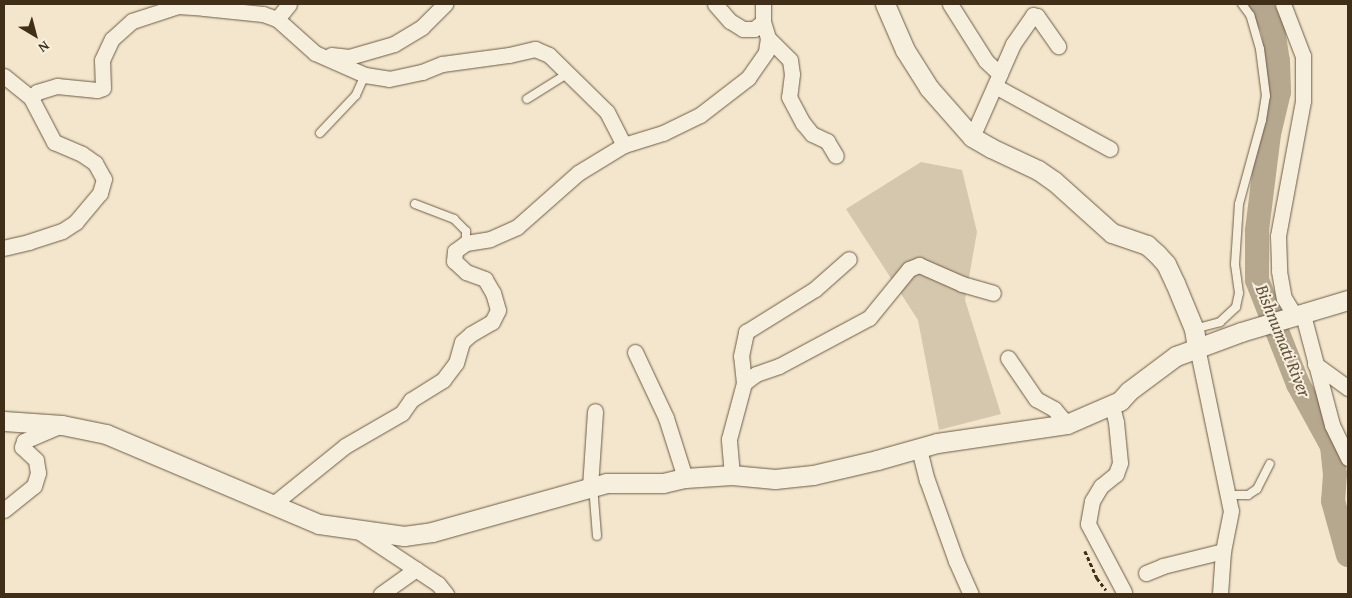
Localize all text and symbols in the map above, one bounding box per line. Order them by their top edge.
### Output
north arrow [10,10,60,60]
text: N [34,36,54,58]
water label: Bishnumati River [1251,282,1315,400]

